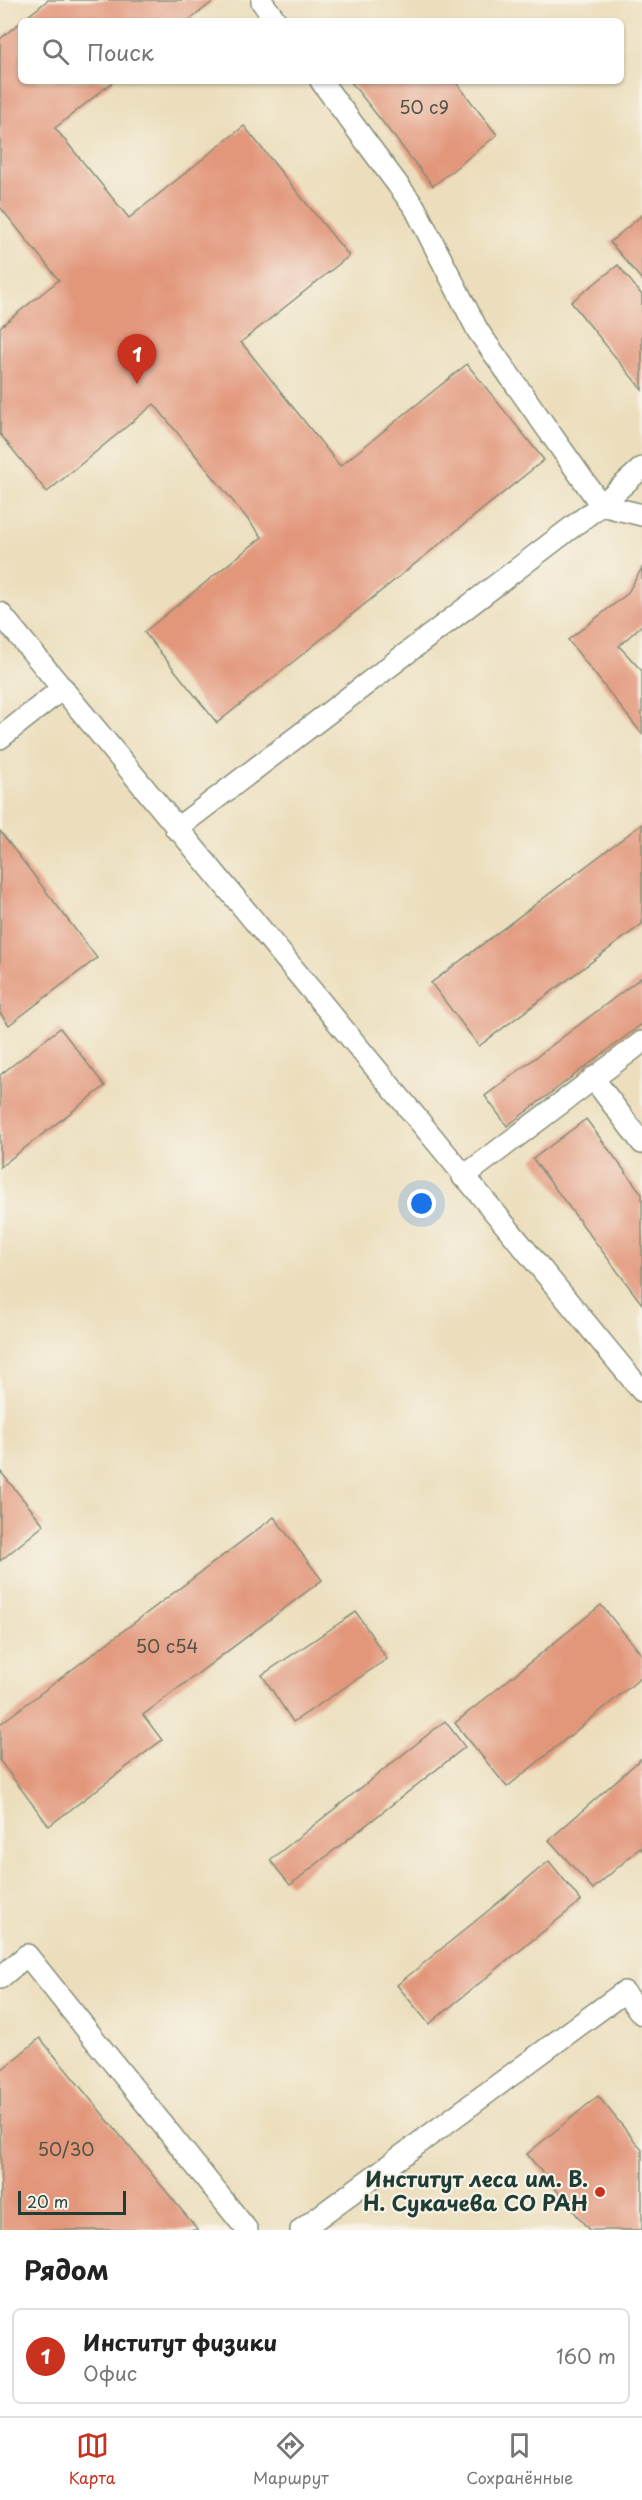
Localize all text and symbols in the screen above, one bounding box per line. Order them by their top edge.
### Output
search box [18,18,624,84]
icon: search [39,35,72,68]
text: Поиск [87,35,154,68]
house number: 50 с9 [399,93,449,120]
pin: 1 [118,334,156,384]
your location [407,1189,436,1218]
house number: 50 с54 [135,1632,199,1659]
house number: 50/30 [38,2135,94,2162]
place label: Институт леса им. В. Н. Сукачева СО РАН [363,2162,588,2218]
marker: Институт леса им. В. Н. Сукачева СО РАН [593,2185,607,2199]
scale bar [18,2188,126,2216]
text: 20 m [27,2189,68,2213]
text: Рядом [24,2250,109,2289]
text: Институт физики [83,2325,277,2358]
text: 1 [41,2341,50,2371]
text: 160 m [556,2341,616,2371]
text: Офис [83,2358,137,2388]
tab: Карта [69,2429,116,2489]
tab: Маршрут [253,2429,329,2489]
tab: Сохранённые [466,2429,573,2489]

